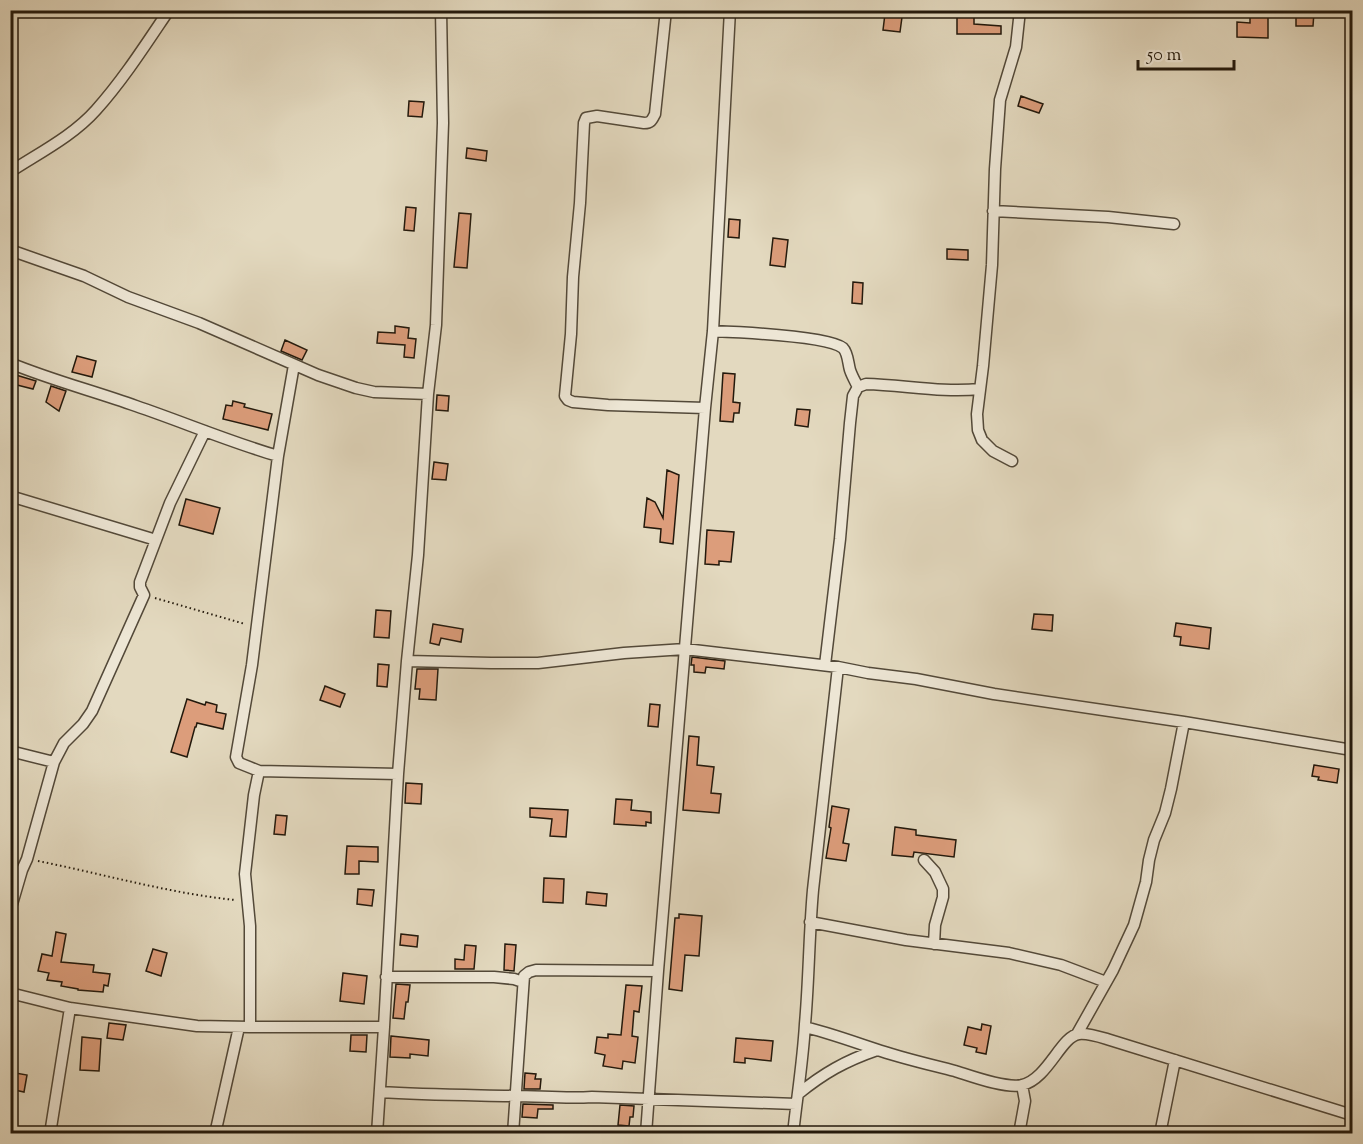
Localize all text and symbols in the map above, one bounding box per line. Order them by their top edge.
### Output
scale bar [1138,33,1234,71]
text: 50 m [1146,43,1182,69]

